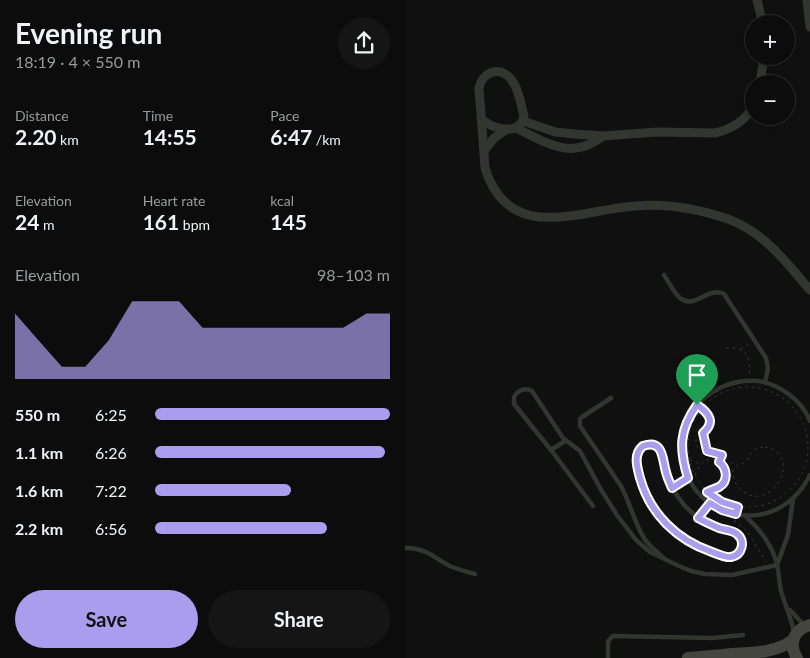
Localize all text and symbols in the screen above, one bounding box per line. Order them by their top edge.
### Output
map controls [745,15,795,125]
button: + [745,15,795,65]
text: Evening run [15,16,162,50]
button: share [338,17,390,69]
text: 18:19 · 4 × 550 m [15,52,140,71]
button: − [745,75,795,125]
text: Distance [15,107,69,124]
text: Time [143,107,173,124]
text: Pace [270,107,299,124]
text: 2.20 [15,124,57,149]
text: 14:55 [143,124,197,149]
text: 6:47 [270,124,312,149]
text: km [57,131,79,148]
text: /km [312,131,341,148]
text: Elevation [15,192,72,209]
text: Heart rate [143,192,205,209]
text: kcal [270,192,294,209]
text: 24 [15,209,39,234]
text: 161 [143,209,179,234]
text: 145 [270,209,307,234]
text: m [39,216,54,233]
text: bpm [179,216,210,233]
text: Elevation [15,265,80,284]
text: 98–103 m [317,265,390,284]
pin [676,354,718,405]
icon: arrive [683,361,711,389]
text: 550 m [15,405,60,424]
text: 6:25 [95,405,127,424]
text: 1.1 km [15,443,63,462]
text: 6:26 [95,443,127,462]
text: 1.6 km [15,481,63,500]
text: 7:22 [95,481,127,500]
text: 2.2 km [15,519,63,538]
text: 6:56 [95,519,127,538]
button: Save [15,590,198,648]
button: Share [208,590,390,648]

